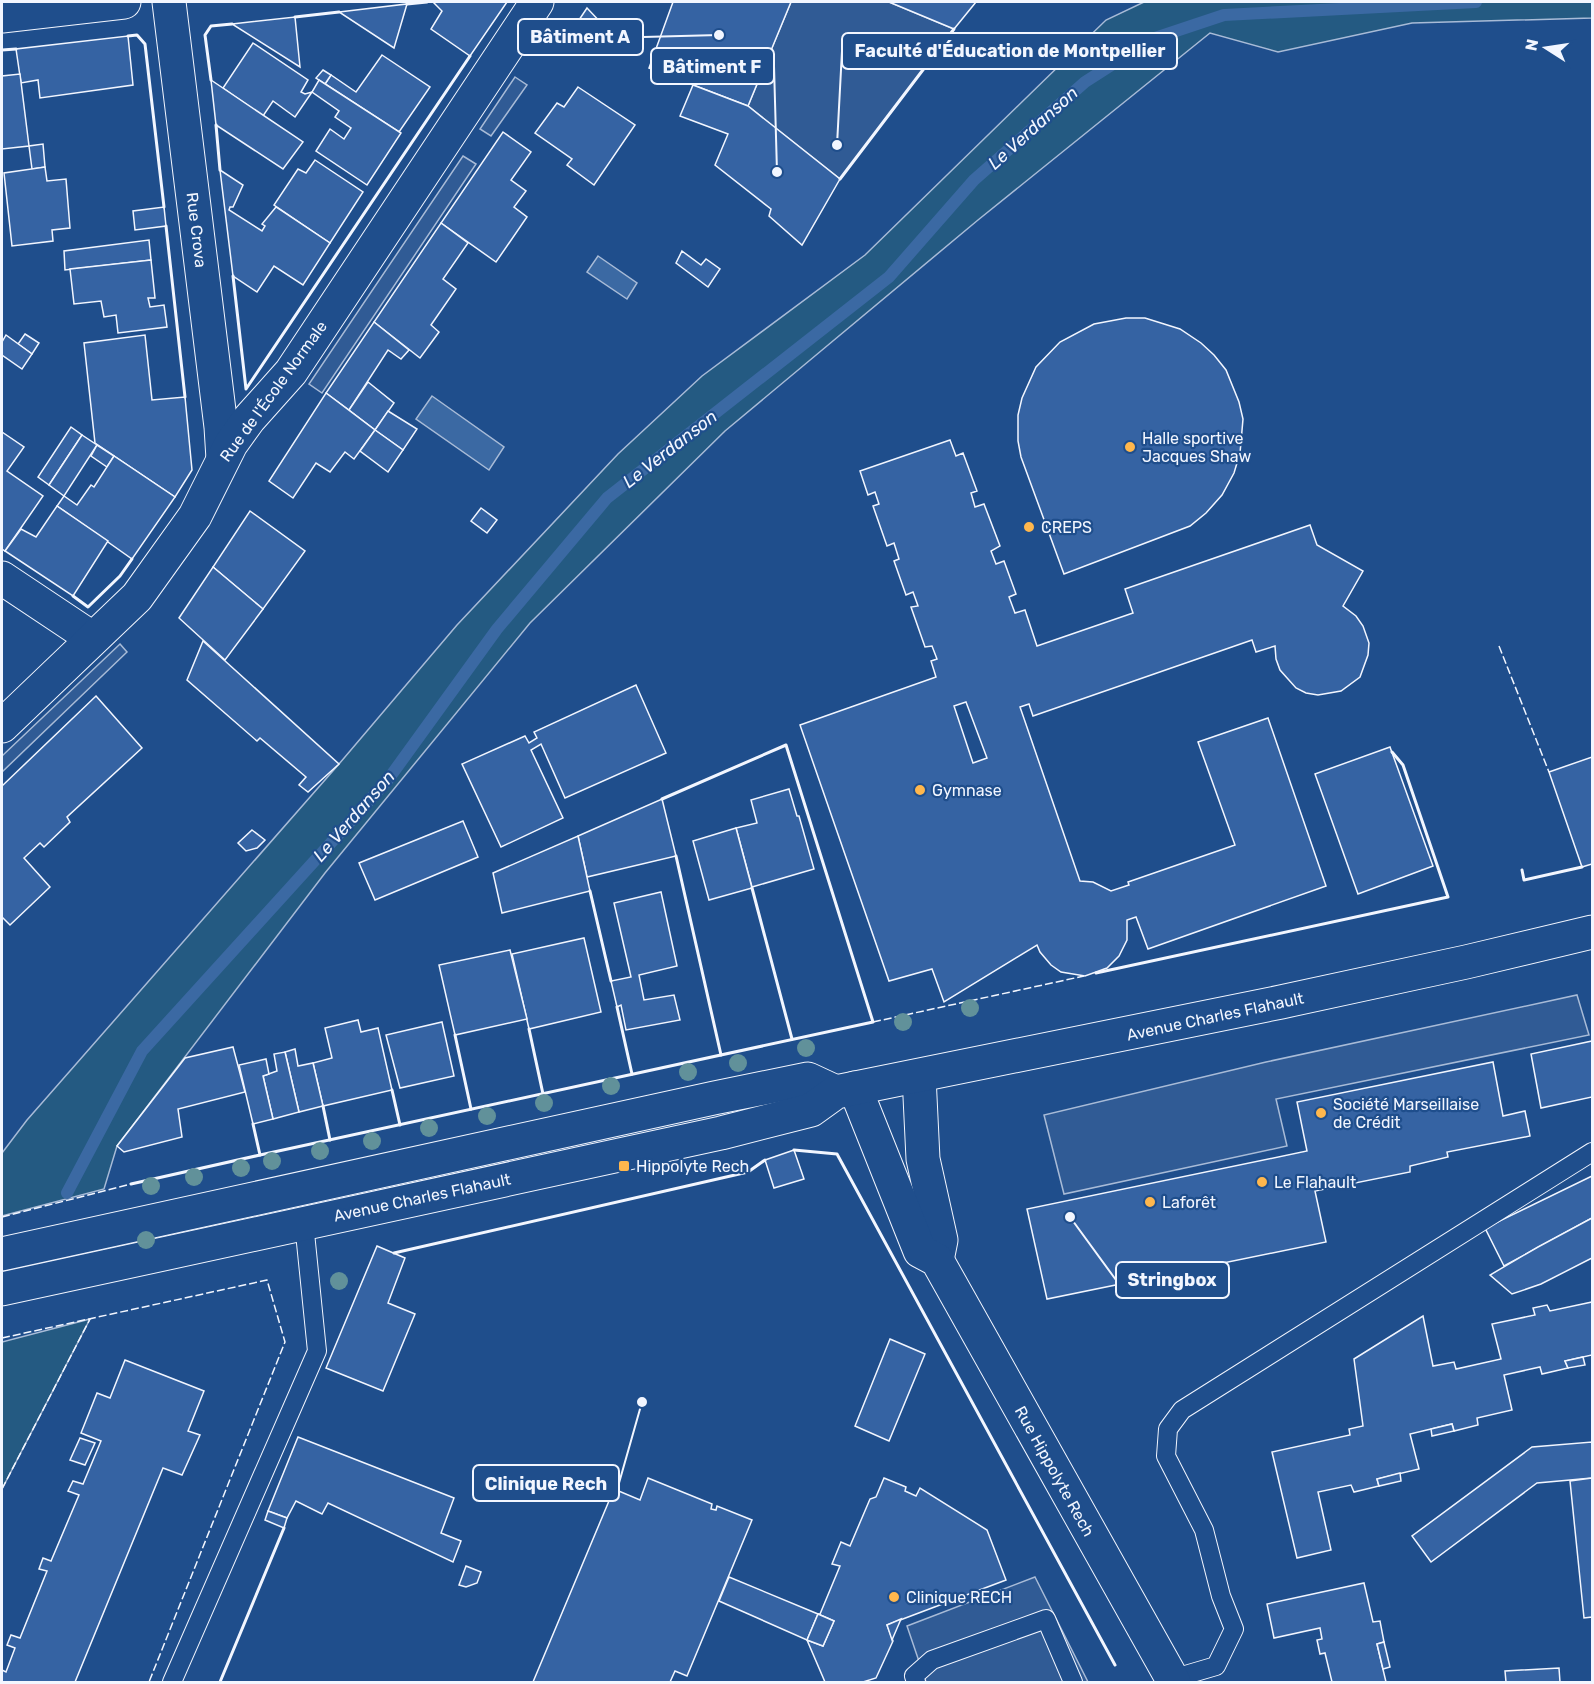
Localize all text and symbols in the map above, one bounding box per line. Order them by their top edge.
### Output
north arrow [1516,18,1576,78]
callout: Bâtiment A [518,19,643,55]
text: Bâtiment A [530,26,630,48]
callout: Faculté d'Éducation de Montpellier [842,33,1177,69]
text: N [1521,37,1542,53]
text: Faculté d'Éducation de Montpellier [855,40,1165,62]
callout: Bâtiment F [651,48,774,84]
text: Bâtiment F [663,56,761,78]
water label: Le Verdanson [983,82,1083,174]
street label: Rue Crova [182,191,211,269]
street label: Rue de l'École Normale [216,317,331,465]
water label: Le Verdanson [618,405,722,493]
place label: Halle sportive Jacques Shaw [1142,429,1251,466]
marker: Halle sportive Jacques Shaw [1123,440,1137,454]
place label: CREPS [1041,518,1092,537]
marker: CREPS [1022,520,1036,534]
water label: Le Verdanson [308,766,400,866]
place label: Gymnase [932,781,1002,800]
marker: Gymnase [913,783,927,797]
street label: Avenue Charles Flahault [1125,988,1305,1045]
place label: Société Marseillaise de Crédit [1333,1095,1479,1132]
marker: Société Marseillaise de Crédit [1314,1106,1328,1120]
place label: Hippolyte Rech [636,1157,749,1176]
marker: Hippolyte Rech [617,1159,631,1173]
street label: Avenue Charles Flahault [332,1169,512,1226]
place label: Le Flahault [1274,1173,1356,1192]
marker: Le Flahault [1255,1175,1269,1189]
place label: Laforêt [1162,1193,1216,1212]
marker: Laforêt [1143,1195,1157,1209]
callout: Stringbox [1116,1262,1229,1298]
text: Stringbox [1127,1269,1217,1291]
street label: Rue Hippolyte Rech [1011,1403,1098,1540]
callout: Clinique Rech [473,1465,619,1501]
text: Clinique Rech [485,1473,607,1495]
place label: Clinique RECH [906,1588,1012,1607]
marker: Clinique RECH [887,1590,901,1604]

